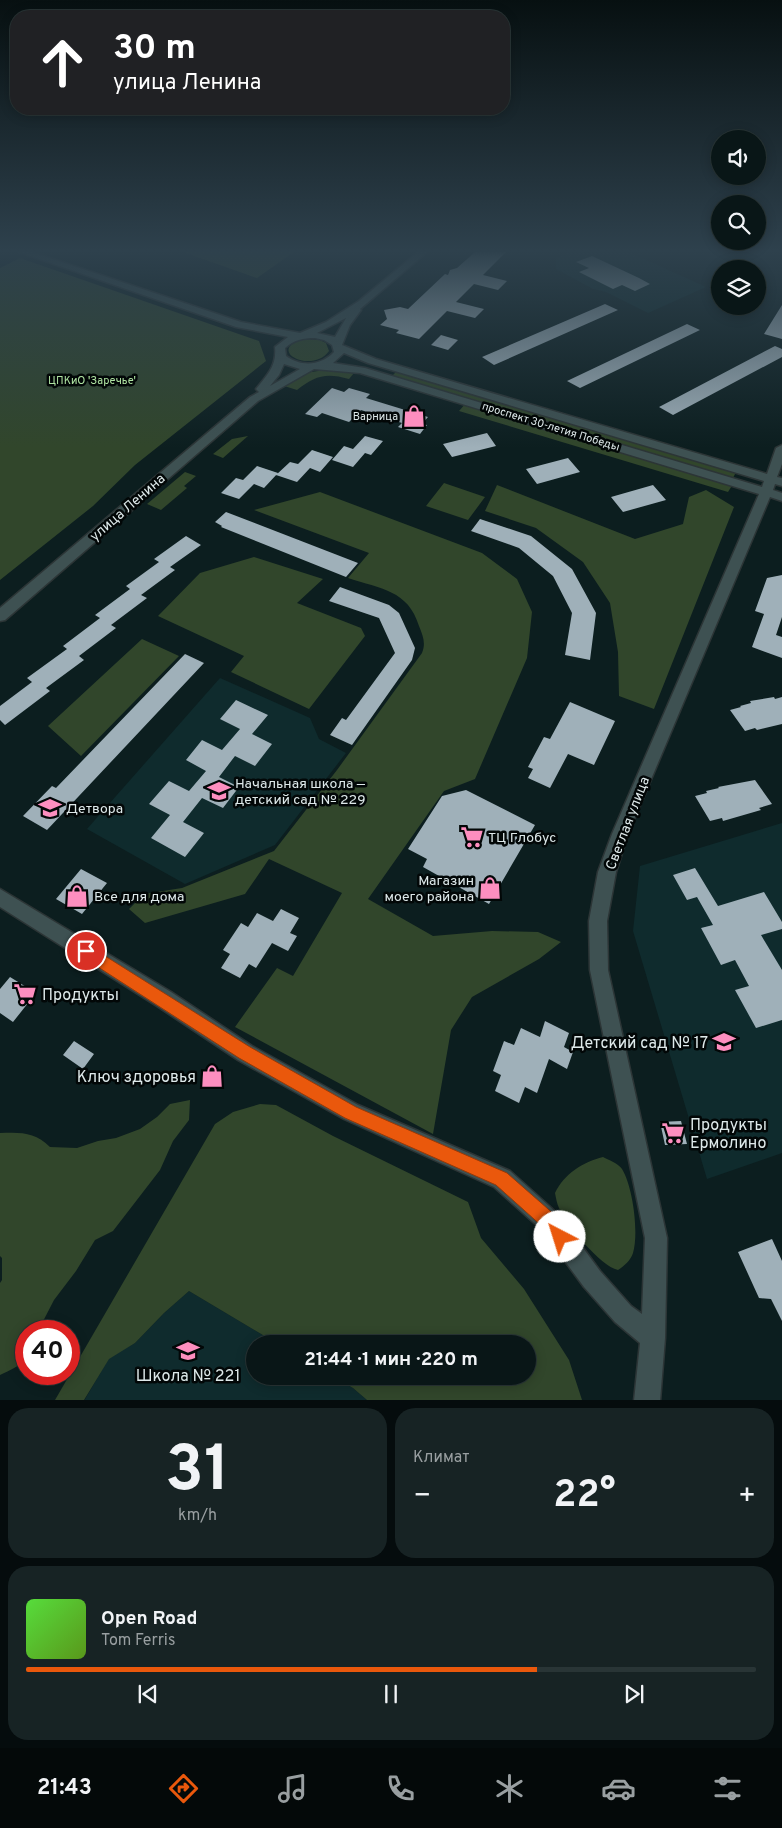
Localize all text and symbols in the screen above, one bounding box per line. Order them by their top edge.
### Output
text: 30 m [113,27,196,71]
icon: ahead [30,30,95,95]
text: улица Ленина [113,70,261,97]
map controls [711,130,766,315]
button: sound [711,130,766,185]
button: search [711,195,766,250]
button: layers [711,260,766,315]
park label: ЦПКиО 'Заречье' [48,374,136,388]
street label: проспект 30-летия Победы [480,399,621,455]
shop icon: Варница [401,403,427,429]
place label: Варница [353,410,398,424]
street label: улица Ленина [87,471,169,546]
street label: Светлая улица [603,775,654,872]
place label: Начальная школа — детский сад № 229 [235,776,366,809]
school or university icon: Начальная школа — детский сад № 229 [206,778,232,804]
school or university icon: Детвора [37,795,63,821]
place label: Детвора [66,801,123,818]
supermarket icon: ТЦ Глобус [459,824,485,850]
place label: ТЦ Глобус [488,830,556,847]
place label: Магазин моего района [384,873,474,906]
shop icon: Магазин моего района [477,875,503,901]
shop icon: Все для дома [64,883,90,909]
place label: Все для дома [94,889,184,906]
pin [65,930,107,972]
icon: arrive [72,937,100,965]
supermarket icon: Продукты [12,981,38,1007]
place label: Продукты [42,986,119,1006]
school or university icon: Детский сад № 17 [711,1029,737,1055]
place label: Детский сад № 17 [571,1034,708,1054]
shop icon: Ключ здоровья [199,1063,225,1089]
place label: Ключ здоровья [77,1068,196,1088]
place label: Продукты Ермолино [690,1116,767,1154]
supermarket icon: Продукты Ермолино [660,1120,686,1146]
position arrow [533,1210,585,1262]
speed limit sign: 40 [15,1320,80,1385]
school or university icon: Школа № 221 [175,1338,201,1364]
text: 21:44 · 1 мин · 220 m [304,1348,478,1372]
place label: Школа № 221 [136,1367,240,1387]
text: 31 [165,1432,230,1514]
text: Климат [413,1448,470,1468]
text: 22° [553,1472,616,1521]
text: − [413,1479,431,1515]
text: + [738,1479,756,1515]
text: km/h [178,1506,217,1526]
text: Open Road [101,1607,197,1631]
text: Tom Ferris [101,1631,175,1651]
icon: previous [134,1680,162,1708]
icon: pause [377,1680,405,1708]
icon: next [620,1680,648,1708]
icon: directions [166,1771,201,1806]
icon: music [275,1771,310,1806]
icon: phone [383,1771,418,1806]
icon: climate [492,1771,527,1806]
icon: car [601,1771,636,1806]
icon: filters [710,1771,745,1806]
text: 21:43 [37,1775,92,1802]

